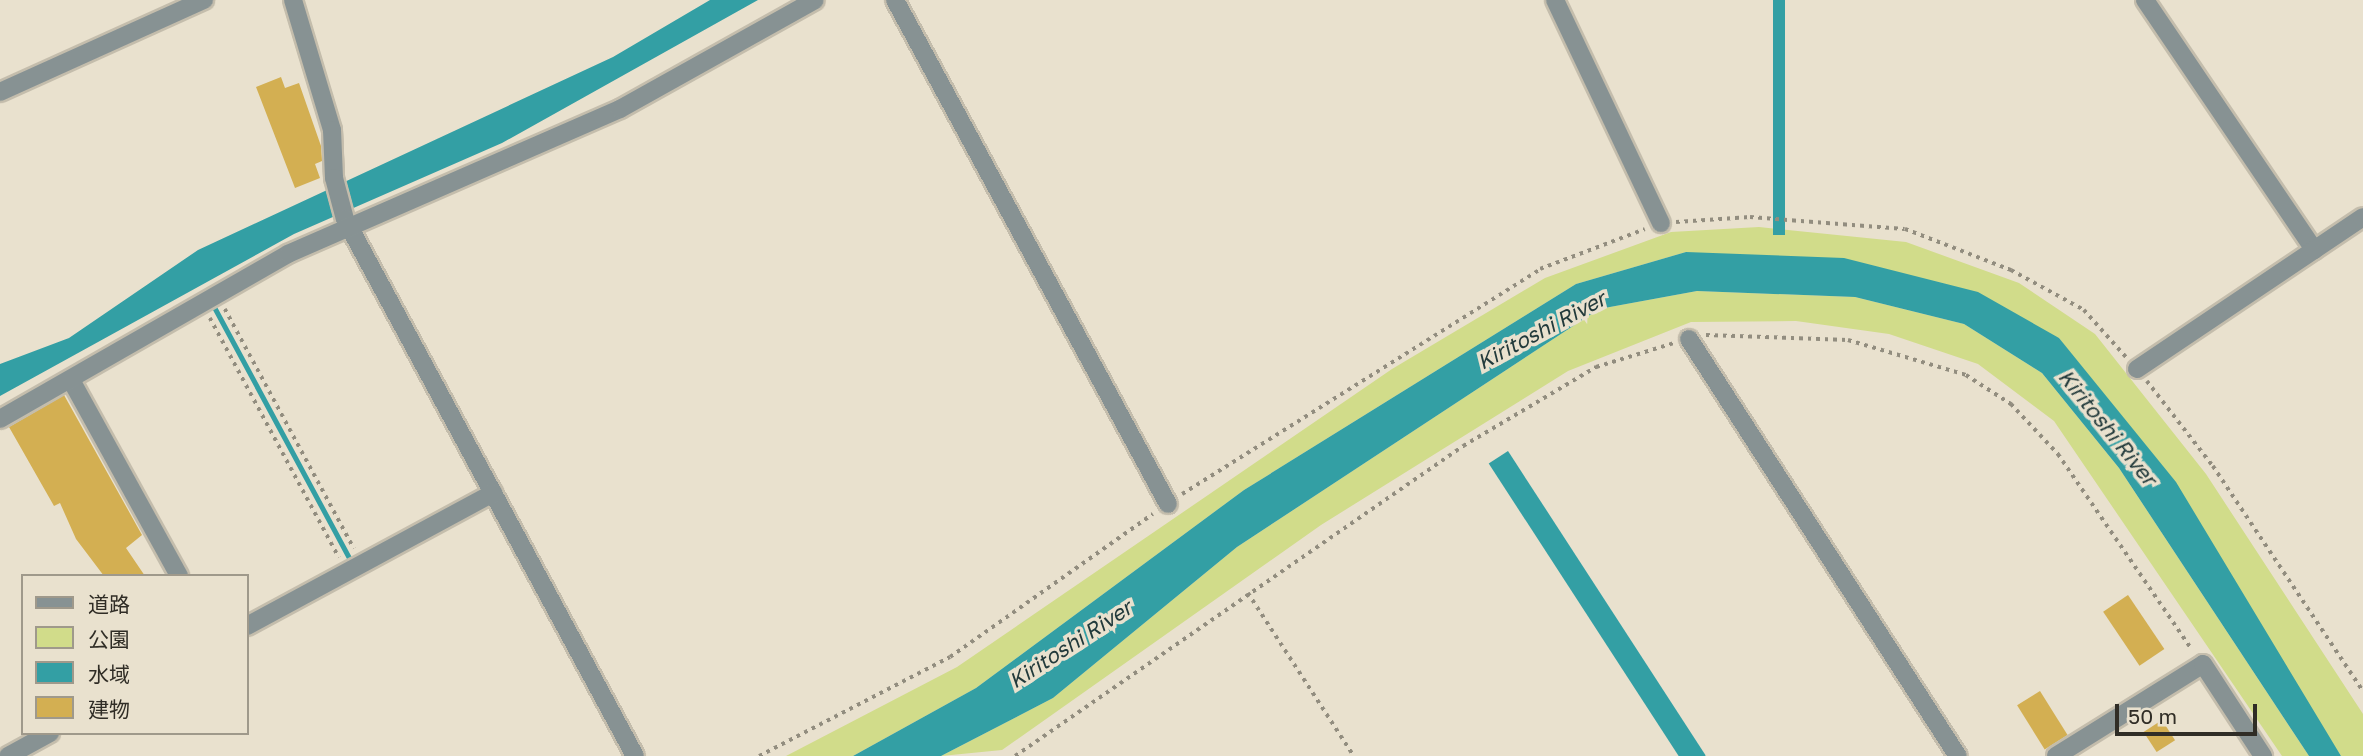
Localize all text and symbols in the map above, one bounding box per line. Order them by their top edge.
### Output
water label: Kiritoshi River [1473,286,1609,374]
water label: Kiritoshi River [2054,364,2162,490]
legend [21,574,248,735]
text: 道路 [88,591,130,617]
water label: Kiritoshi River [1004,595,1136,693]
text: 公園 [88,626,130,652]
text: 水域 [88,661,130,687]
scale bar [2118,690,2260,734]
text: 建物 [88,696,130,722]
text: 50 m [2128,703,2177,729]

